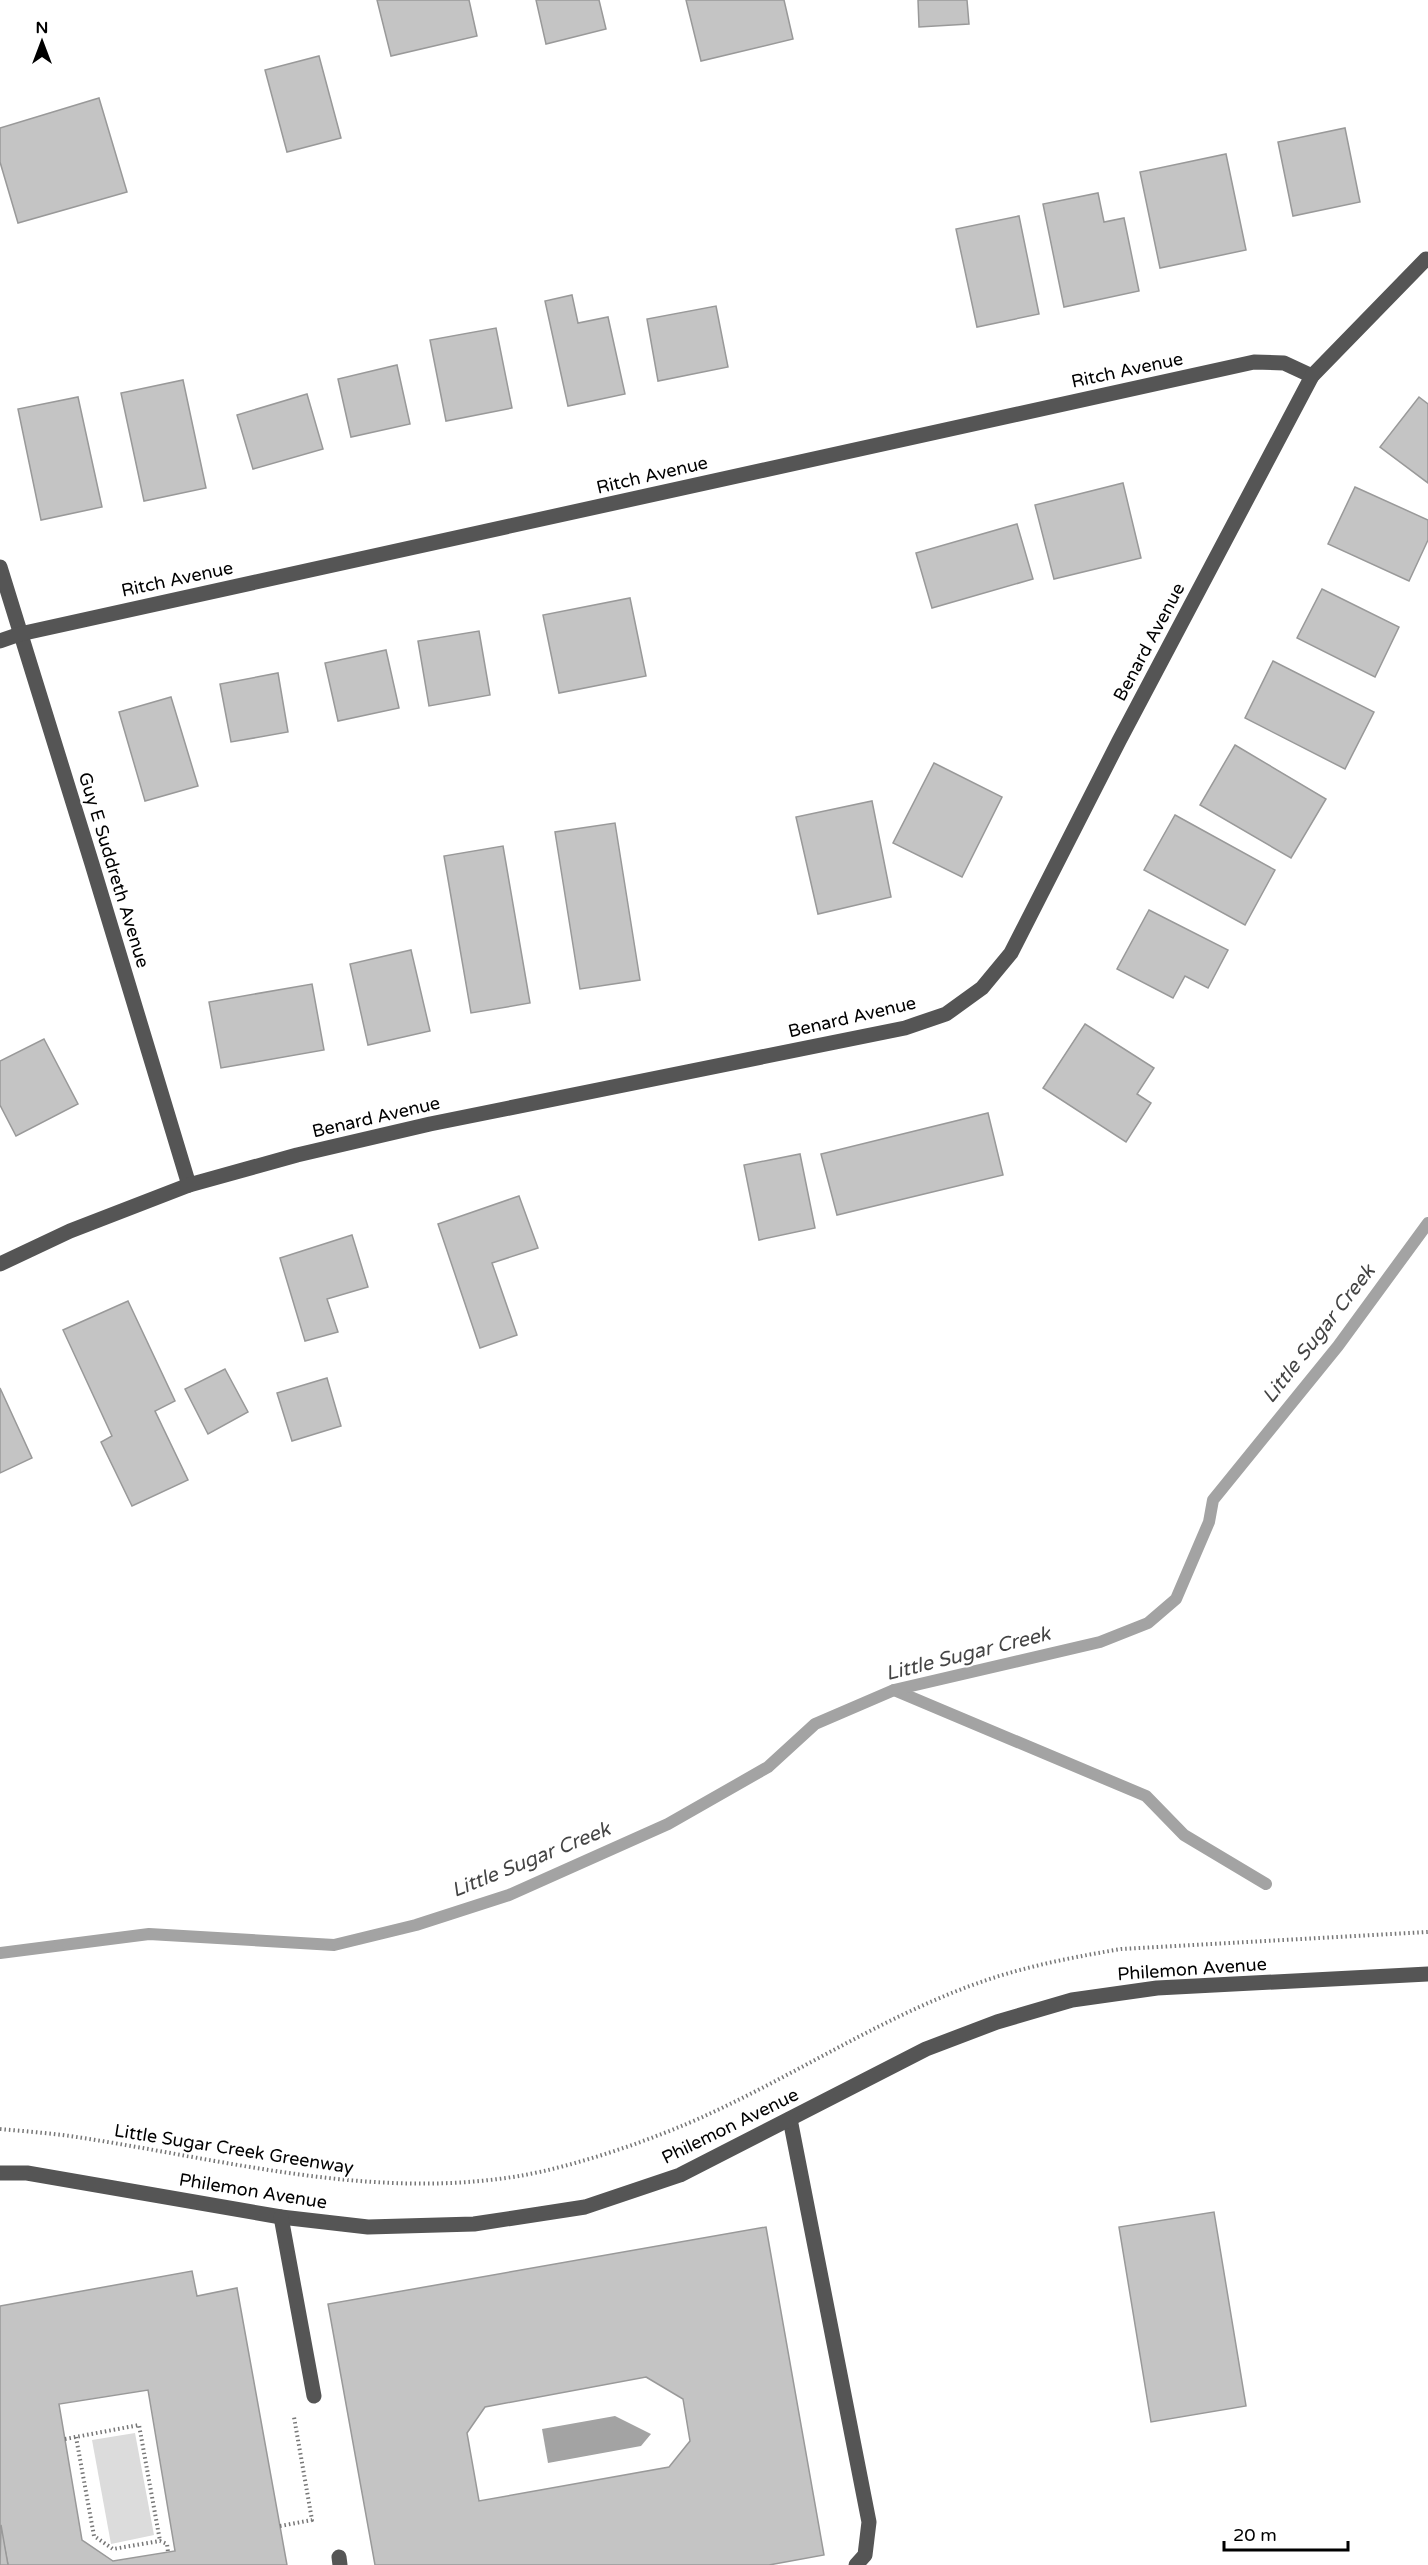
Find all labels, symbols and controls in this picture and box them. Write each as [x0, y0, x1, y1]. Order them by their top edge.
north arrow [12, 12, 72, 72]
text: N [36, 18, 48, 38]
street label: Ritch Avenue [1069, 347, 1185, 393]
street label: Ritch Avenue [594, 451, 710, 499]
street label: Ritch Avenue [119, 556, 235, 602]
street label: Benard Avenue [1109, 579, 1189, 705]
street label: Guy E Suddreth Avenue [74, 770, 154, 970]
street label: Benard Avenue [786, 992, 918, 1042]
street label: Benard Avenue [310, 1092, 442, 1142]
water label: Little Sugar Creek [1258, 1258, 1382, 1408]
water label: Little Sugar Creek [883, 1621, 1055, 1686]
water label: Little Sugar Creek [448, 1816, 616, 1903]
street label: Philemon Avenue [1117, 1953, 1267, 1985]
street label: Philemon Avenue [658, 2083, 802, 2169]
street label: Little Sugar Creek Greenway [113, 2119, 356, 2179]
street label: Philemon Avenue [177, 2168, 329, 2214]
scale bar [1224, 2514, 1348, 2552]
text: 20 m [1233, 2524, 1277, 2546]

